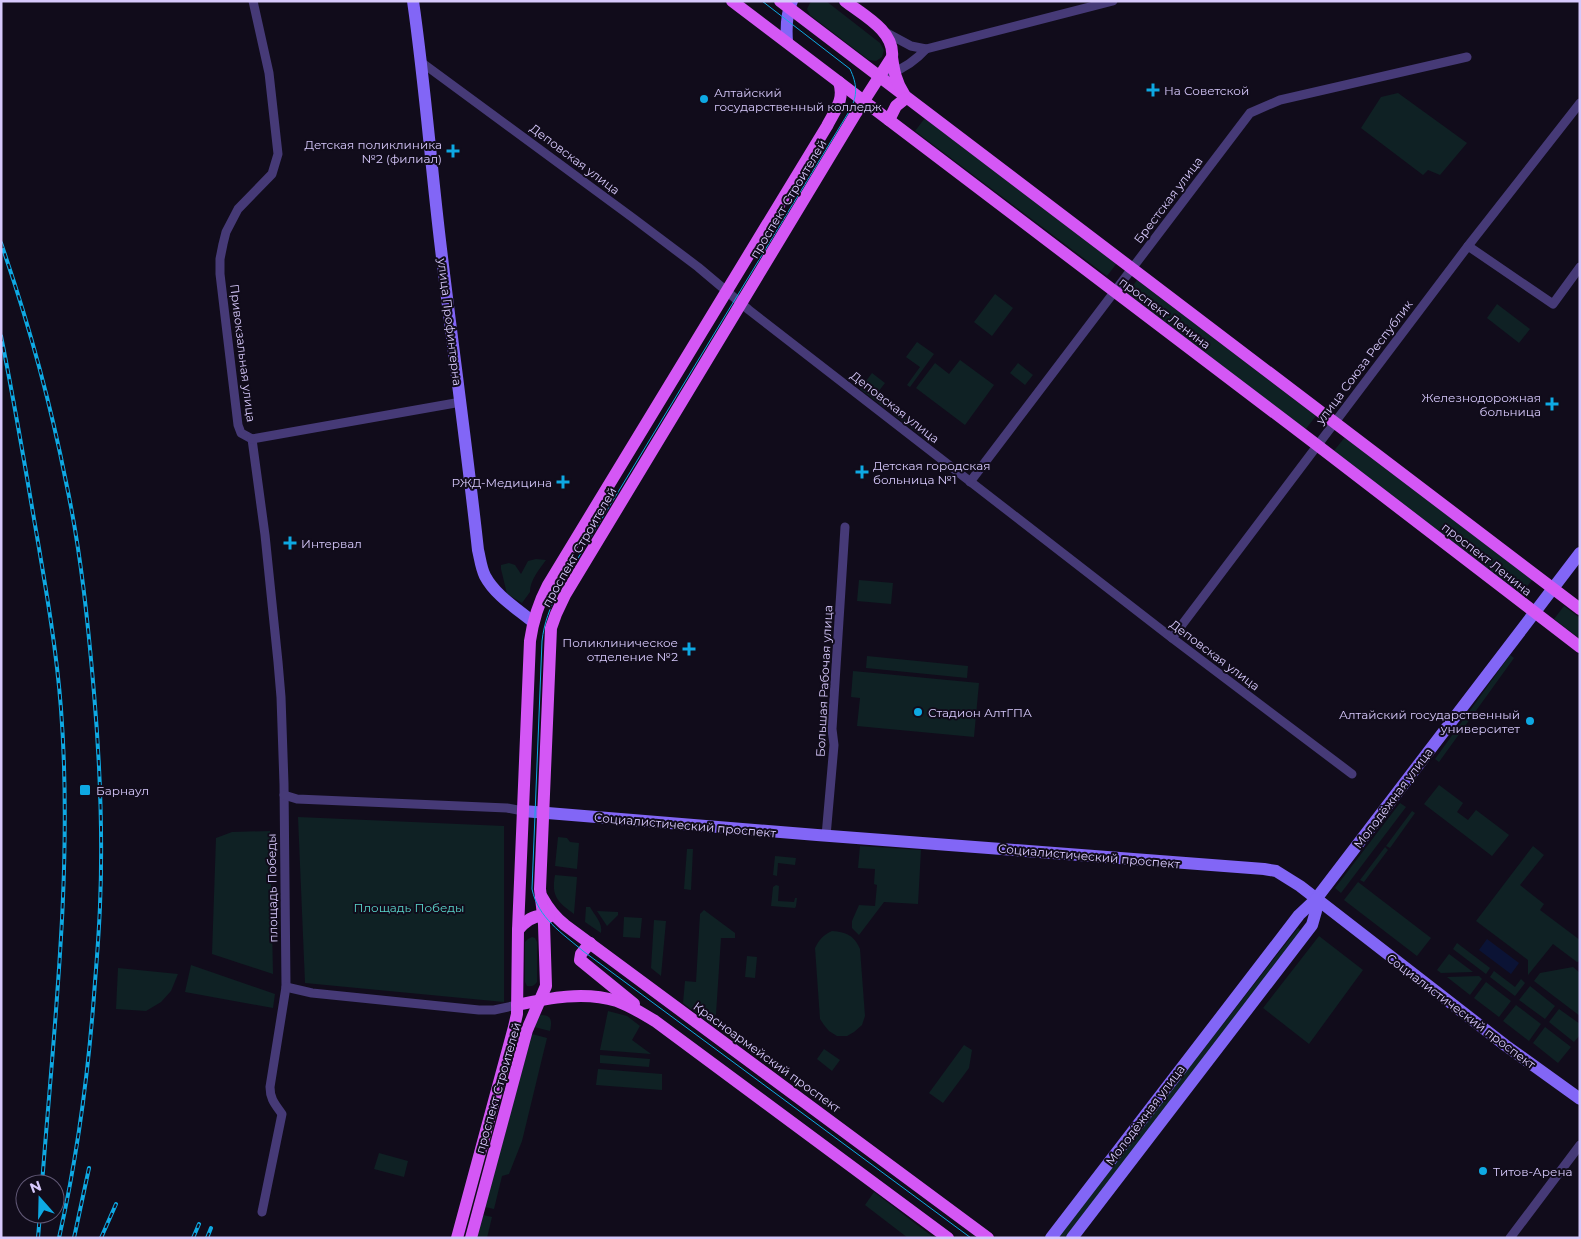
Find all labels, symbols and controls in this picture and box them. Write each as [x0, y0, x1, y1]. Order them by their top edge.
marker: На Советской [1146, 83, 1160, 97]
place label: На Советской [1164, 83, 1249, 98]
place label: Алтайский государственный колледж [714, 85, 882, 114]
marker: Алтайский государственный колледж [698, 93, 710, 105]
street label: Деповская улица [527, 120, 623, 198]
place label: Детская поликлиника №2 (филиал) [305, 137, 442, 166]
street label: проспект Строителей [747, 137, 829, 261]
marker: Детская поликлиника №2 (филиал) [446, 144, 460, 158]
street label: Брестская улица [1130, 154, 1206, 246]
street label: улица Профинтерна [435, 256, 465, 387]
street label: проспект Ленина [1116, 274, 1214, 352]
street label: Привокзальная улица [227, 283, 259, 423]
street label: улица Союза Республик [1312, 297, 1416, 428]
street label: Деповская улица [848, 368, 942, 446]
place label: Железнодорожная больница [1421, 390, 1541, 419]
marker: Железнодорожная больница [1545, 397, 1559, 411]
place label: Детская городская больница №1 [873, 458, 990, 487]
marker: Детская городская больница №1 [855, 465, 869, 479]
place label: РЖД-Медицина [452, 475, 552, 490]
marker: РЖД-Медицина [556, 475, 570, 489]
street label: проспект Строителей [539, 484, 619, 610]
street label: проспект Ленина [1439, 519, 1535, 599]
marker: Интервал [283, 536, 297, 550]
place label: Интервал [301, 536, 362, 551]
street label: Большая Рабочая улица [813, 605, 835, 757]
street label: Деповская улица [1167, 616, 1263, 694]
place label: Поликлиническое отделение №2 [562, 635, 678, 664]
marker: Поликлиническое отделение №2 [682, 642, 696, 656]
place label: Стадион АлтГПА [928, 705, 1032, 720]
marker: Стадион АлтГПА [912, 706, 924, 718]
place label: Алтайский государственный университет [1339, 707, 1520, 736]
marker: Алтайский государственный университет [1524, 715, 1536, 727]
street label: Молодёжная улица [1350, 745, 1436, 851]
marker: Барнаул [78, 783, 92, 797]
place label: Барнаул [96, 783, 149, 798]
street label: Социалистический проспект [593, 810, 777, 840]
street label: площадь Победы [264, 833, 280, 943]
street label: Социалистический проспект [997, 841, 1181, 871]
park label: Площадь Победы [354, 900, 464, 915]
street label: Социалистический проспект [1384, 950, 1539, 1072]
street label: Красноармейский проспект [690, 998, 844, 1116]
street label: проспект Строителей [472, 1021, 524, 1155]
street label: Молодёжная улица [1102, 1062, 1188, 1168]
place label: Титов-Арена [1493, 1164, 1573, 1179]
marker: Титов-Арена [1477, 1165, 1489, 1177]
north arrow [15, 1174, 65, 1224]
text: N [27, 1176, 44, 1197]

